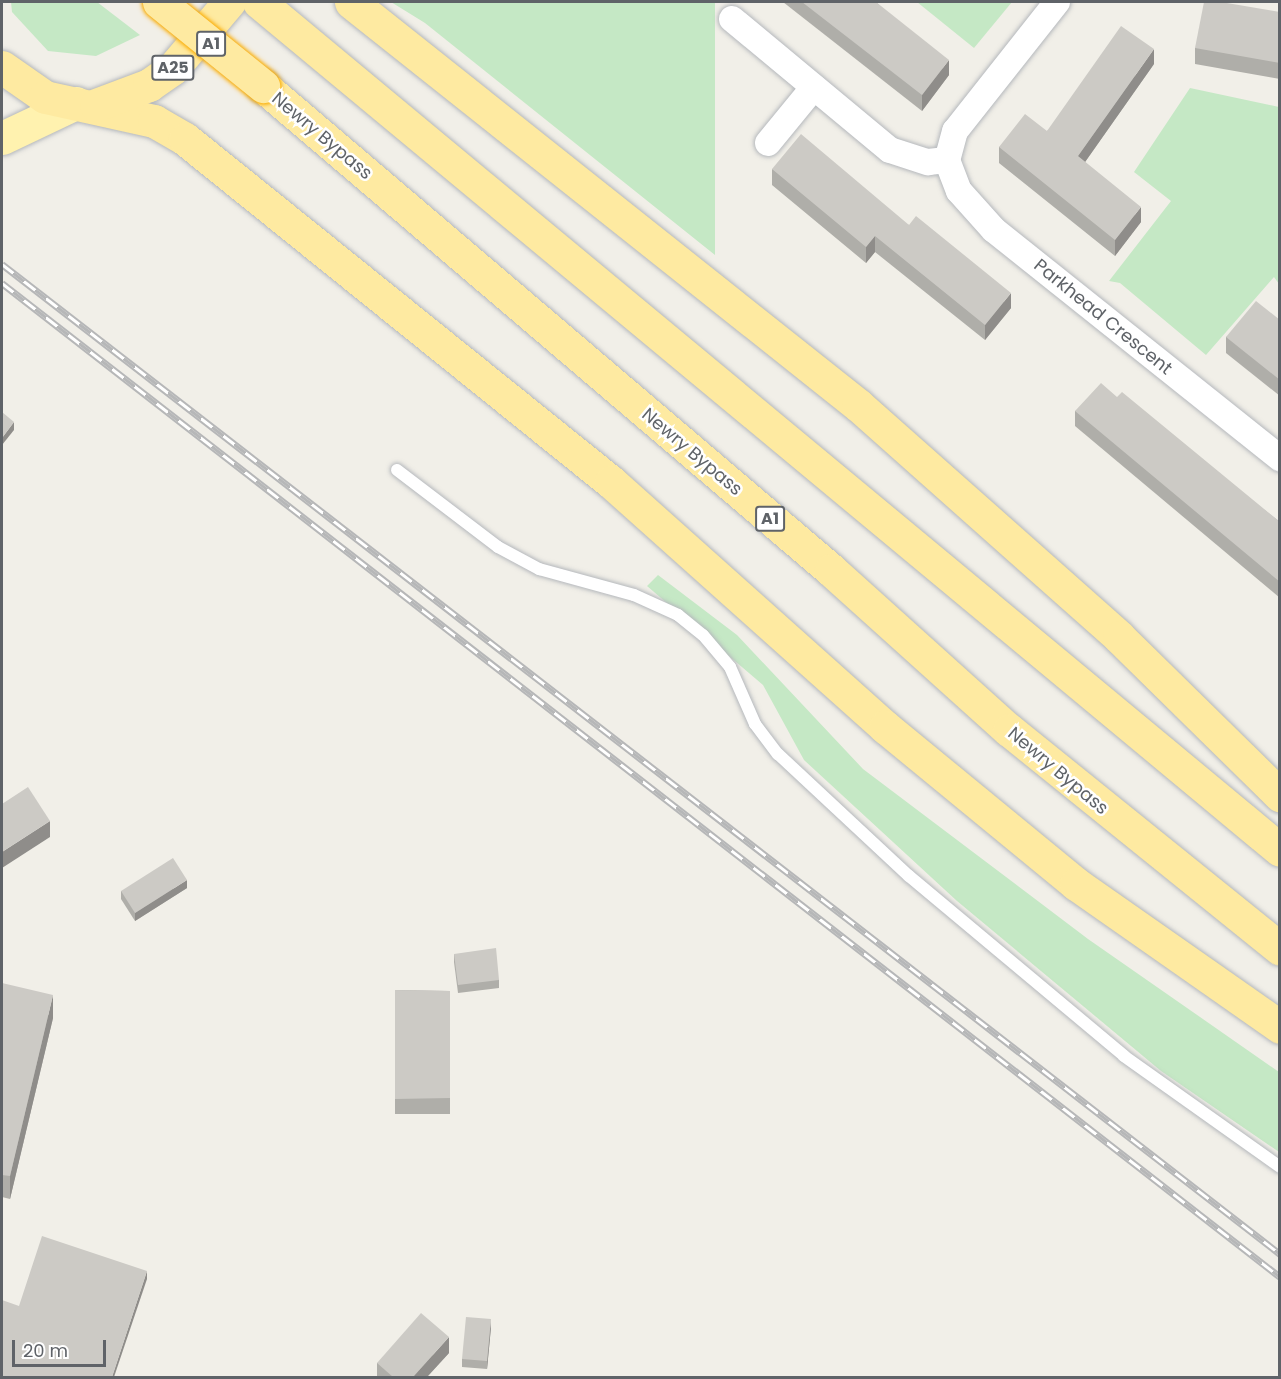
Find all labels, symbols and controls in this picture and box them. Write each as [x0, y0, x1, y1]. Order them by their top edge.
road number: A1 [196, 31, 226, 57]
road number: A25 [150, 55, 195, 81]
street label: Newry Bypass [267, 88, 377, 184]
street label: Parkhead Crescent [1029, 255, 1177, 379]
street label: Newry Bypass [637, 404, 747, 500]
road number: A1 [755, 506, 785, 532]
street label: Newry Bypass [1003, 723, 1113, 819]
scale bar [15, 1328, 110, 1366]
text: 20 m [23, 1338, 68, 1363]

